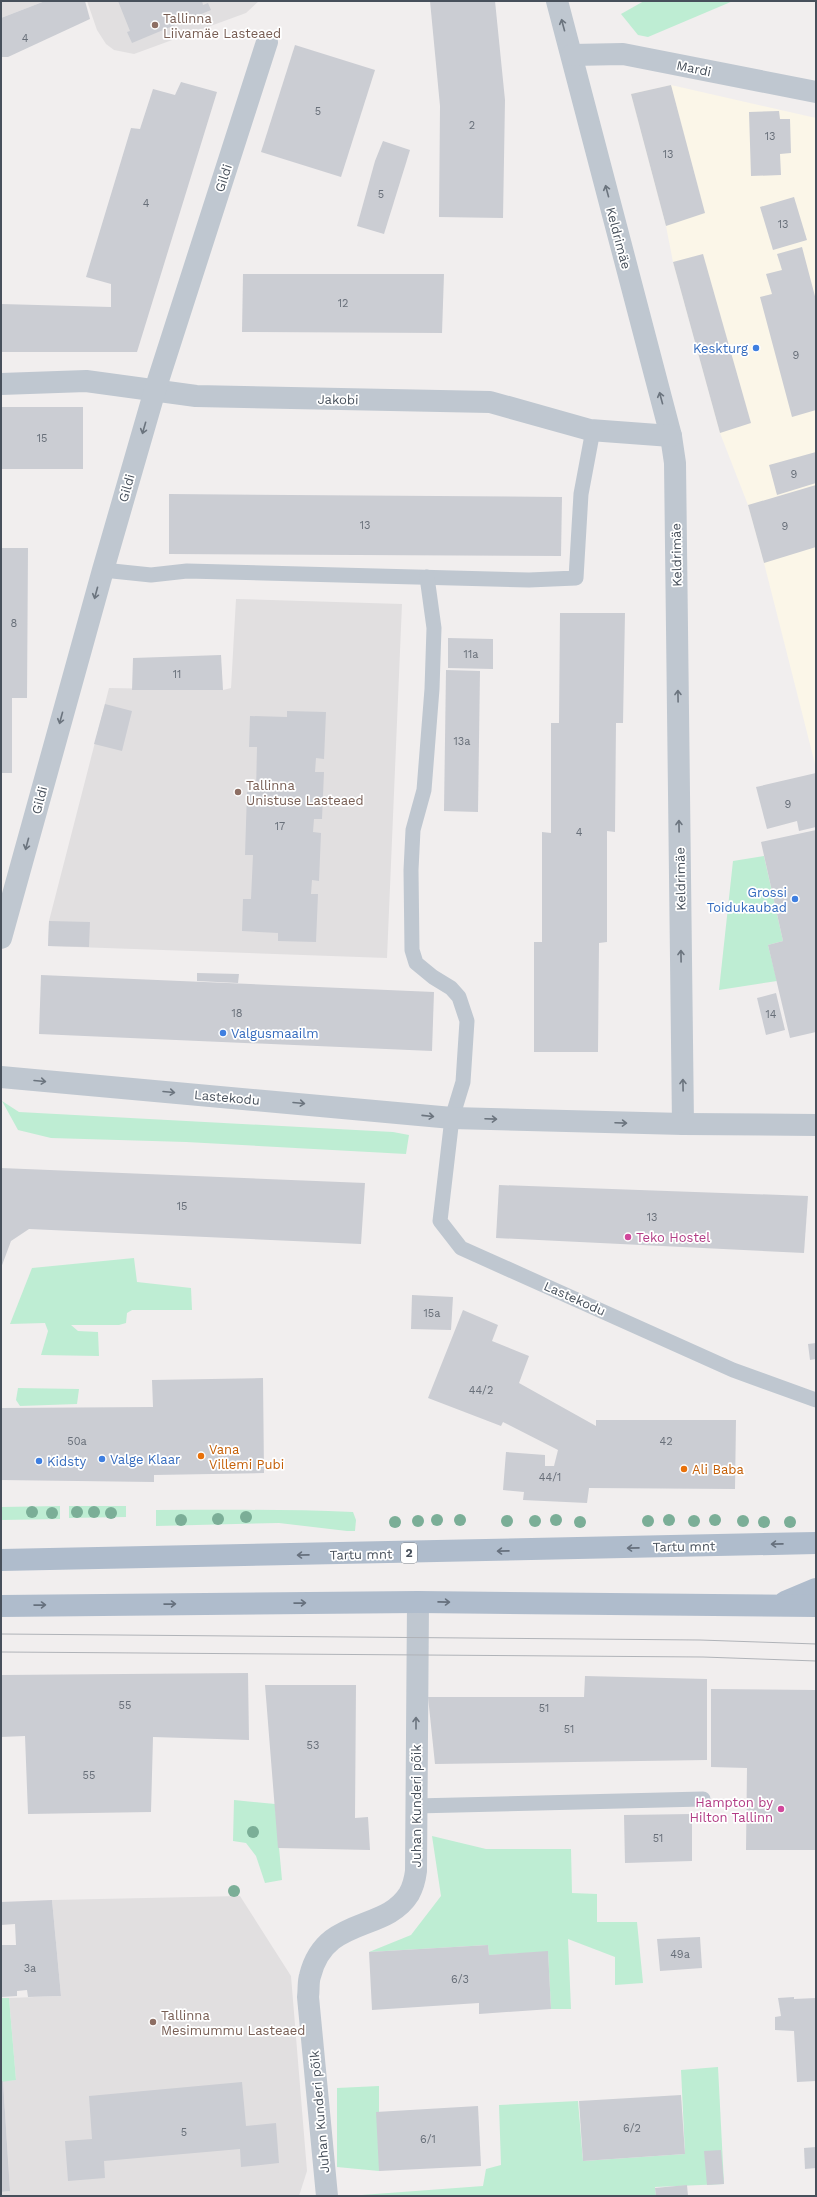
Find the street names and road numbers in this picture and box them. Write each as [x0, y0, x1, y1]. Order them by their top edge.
street label: Mardi [675, 58, 713, 79]
street label: Gildi [212, 162, 235, 194]
street label: Keldrimäe [603, 205, 634, 271]
street label: Jakobi [317, 392, 359, 407]
street label: Gildi [115, 472, 138, 504]
street label: Keldrimäe [668, 523, 685, 587]
street label: Gildi [29, 784, 50, 816]
street label: Keldrimäe [672, 847, 689, 911]
street label: Lastekodu [193, 1087, 261, 1108]
street label: Lastekodu [542, 1278, 608, 1319]
street label: Tartu mnt [653, 1538, 716, 1555]
road number: 2 [401, 1543, 417, 1563]
street label: Tartu mnt [330, 1546, 393, 1563]
street label: Juhan Kunderi põik [409, 1744, 424, 1868]
street label: Juhan Kunderi põik [307, 2049, 332, 2174]

